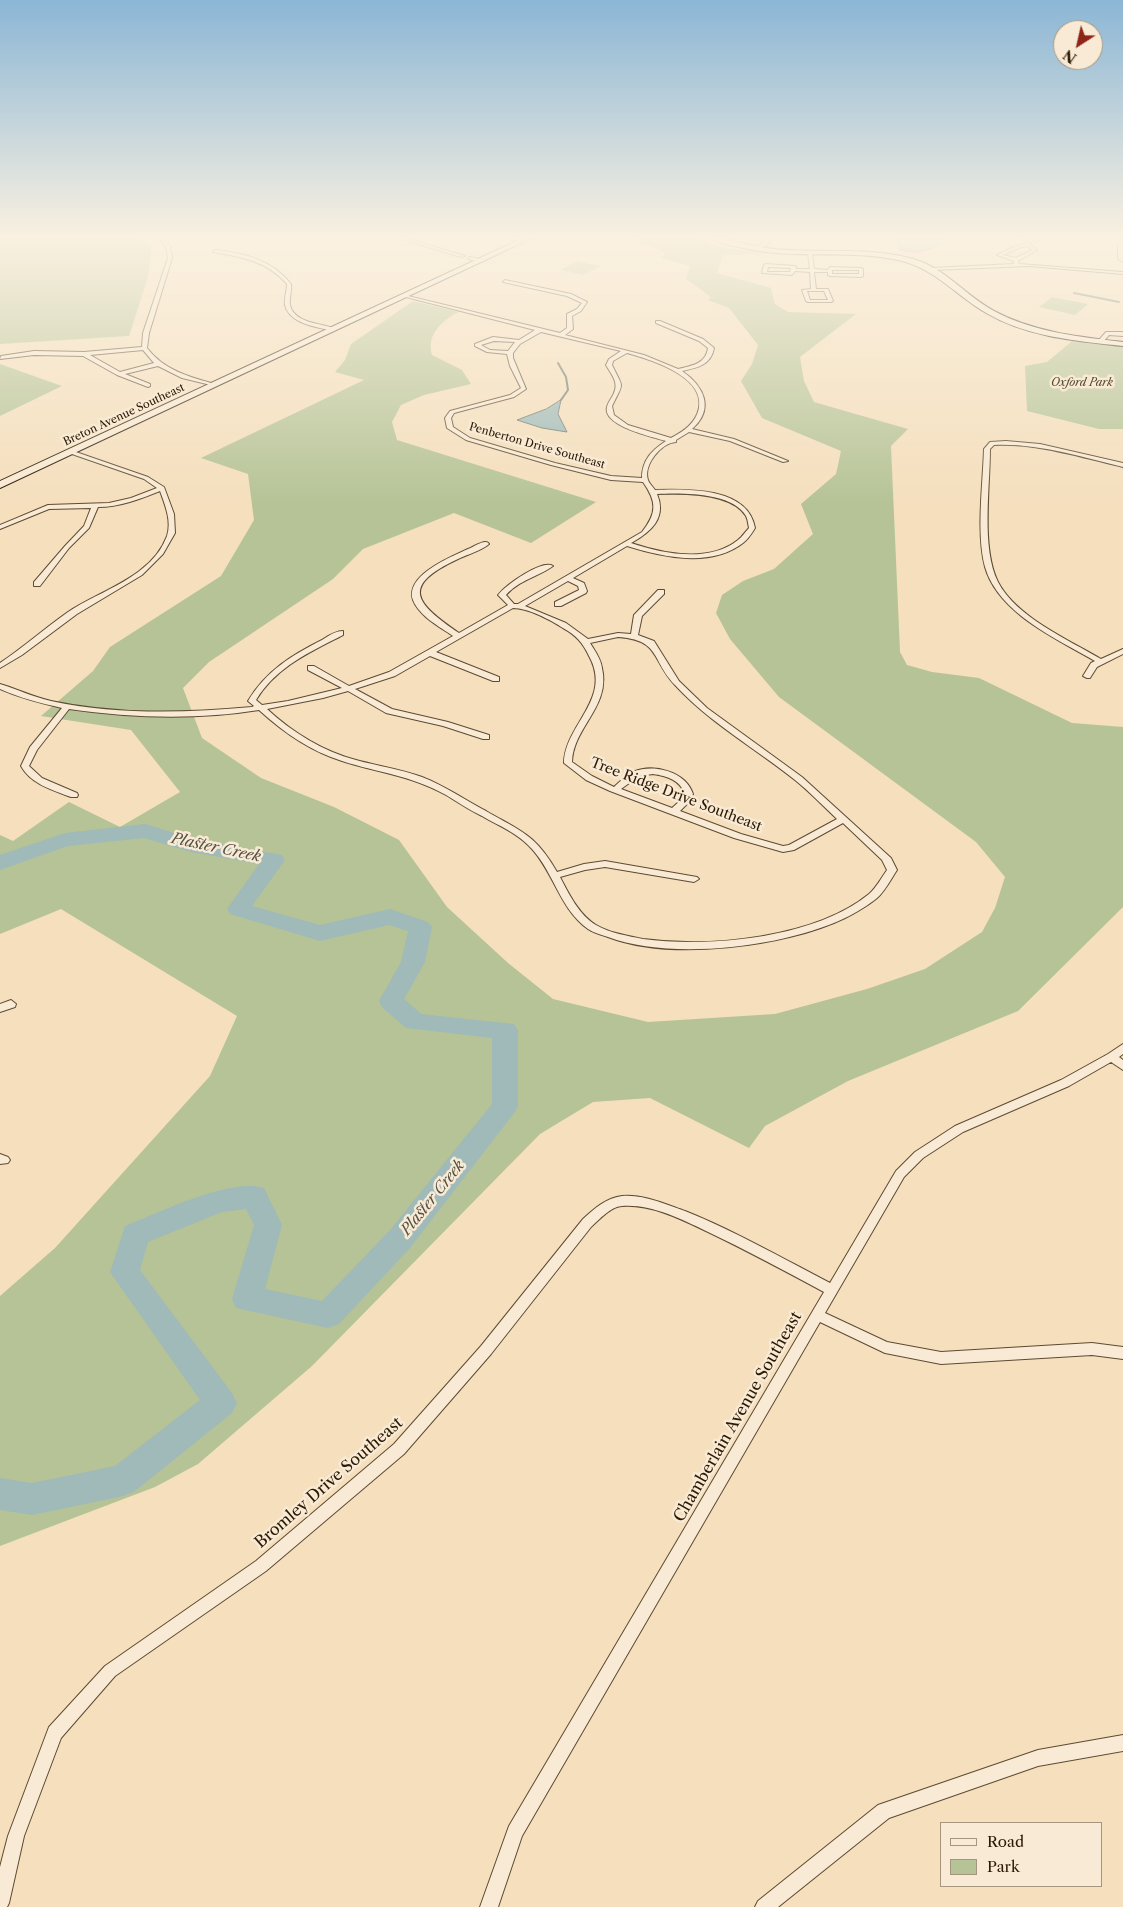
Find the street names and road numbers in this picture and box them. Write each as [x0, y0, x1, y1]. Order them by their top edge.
street label: Breton Avenue Southeast [61, 381, 187, 449]
street label: Penberton Drive Southeast [467, 420, 607, 472]
street label: Tree Ridge Drive Southeast [588, 754, 764, 836]
street label: Chamberlain Avenue Southeast [670, 1309, 806, 1525]
street label: Bromley Drive Southeast [251, 1414, 407, 1552]

